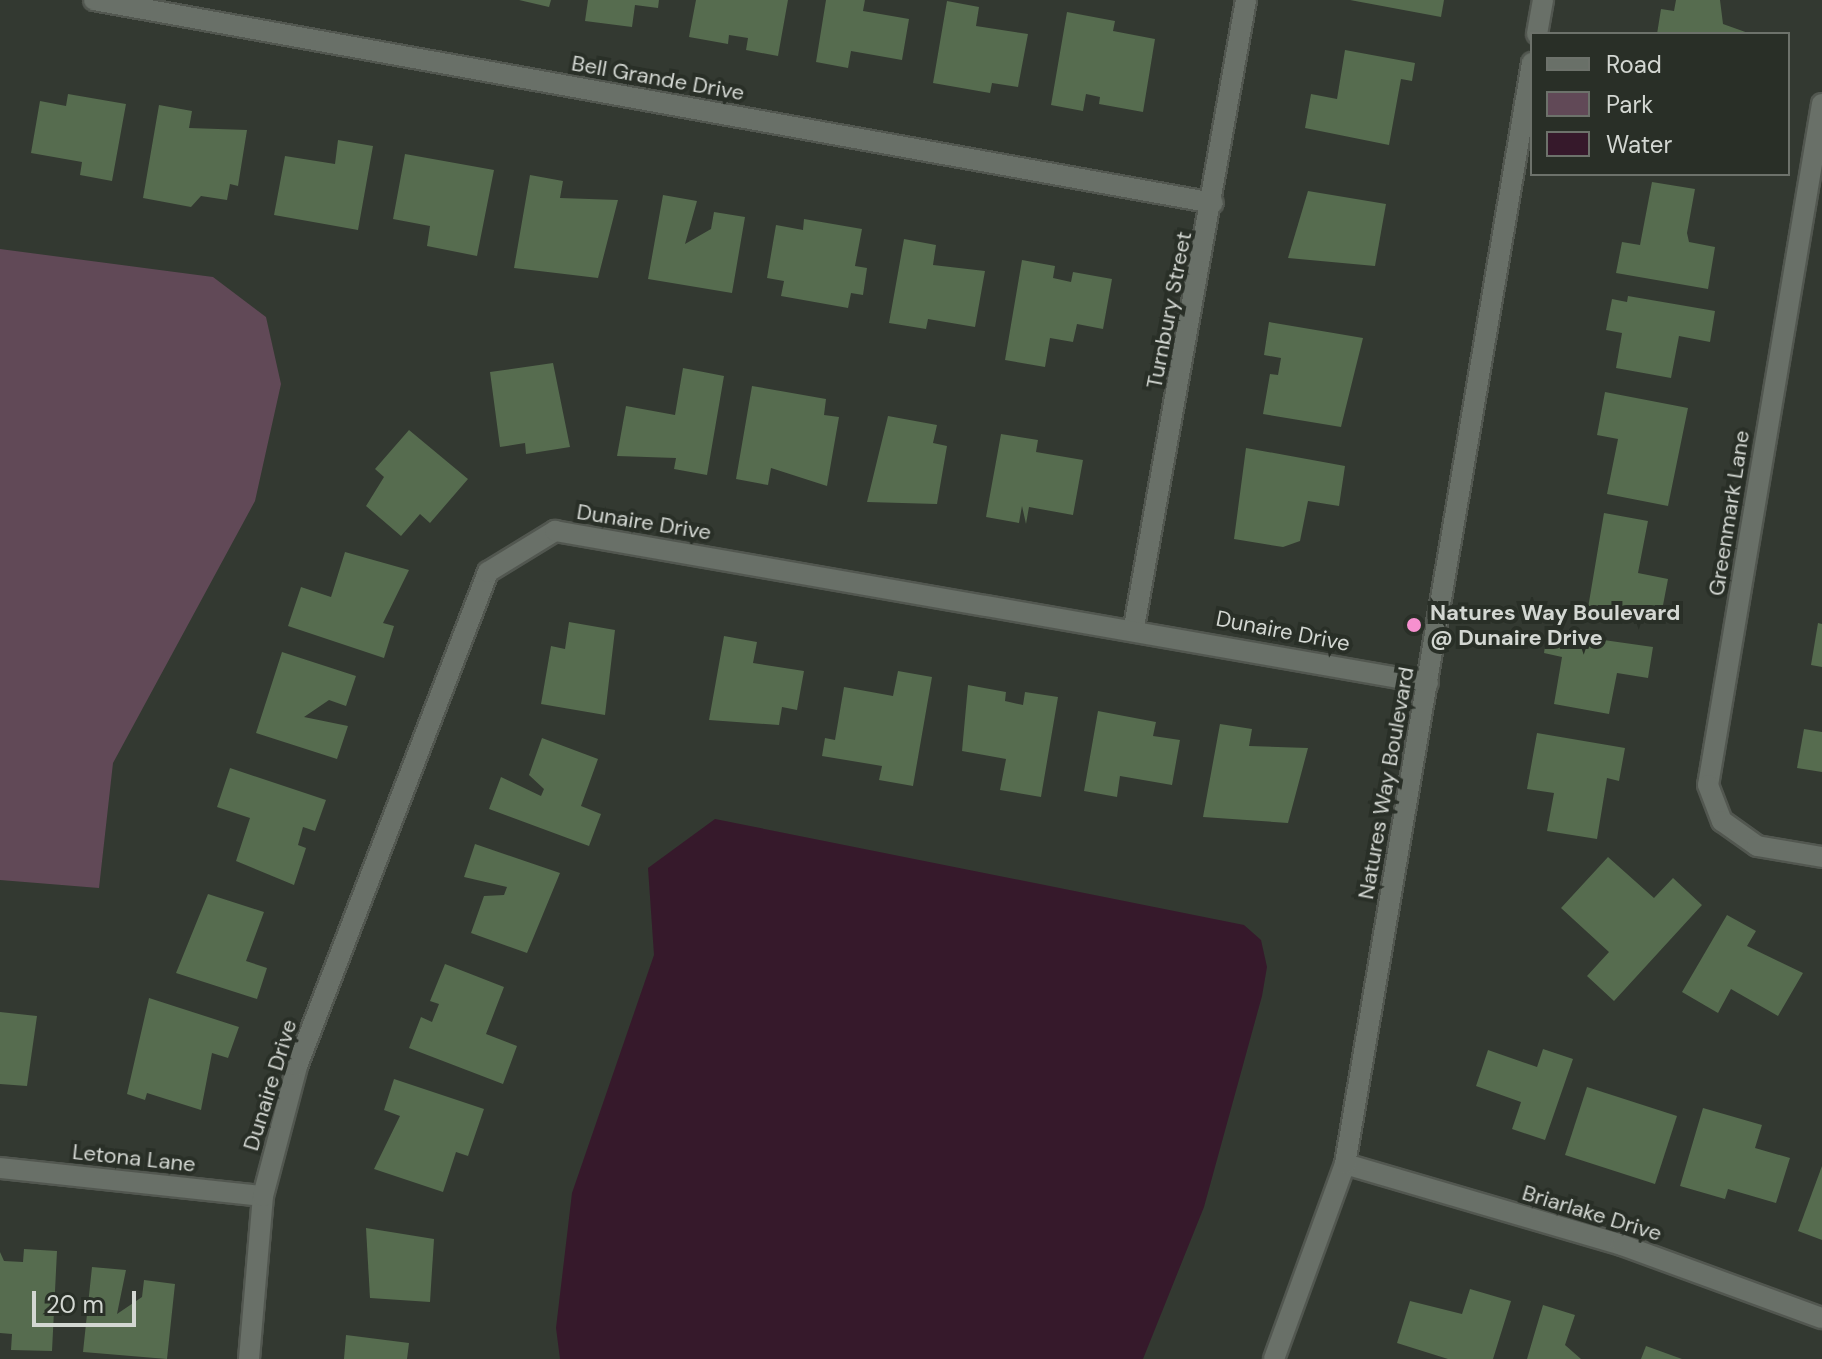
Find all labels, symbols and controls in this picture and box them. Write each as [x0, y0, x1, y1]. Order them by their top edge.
legend [1530, 32, 1790, 176]
text: Road [1606, 49, 1662, 80]
street label: Bell Grande Drive [569, 50, 747, 106]
text: Park [1606, 89, 1653, 120]
text: Water [1606, 129, 1672, 160]
street label: Turnbury Street [1141, 229, 1197, 391]
street label: Greenmark Lane [1703, 428, 1755, 598]
street label: Dunaire Drive [575, 498, 713, 546]
place label: Natures Way Boulevard @ Dunaire Drive [1430, 599, 1680, 650]
street label: Dunaire Drive [1214, 605, 1352, 657]
marker: Natures Way Boulevard @ Dunaire Drive [1405, 616, 1423, 634]
street label: Natures Way Boulevard [1353, 665, 1419, 901]
street label: Dunaire Drive [238, 1016, 302, 1154]
street label: Letona Lane [71, 1138, 197, 1178]
street label: Briarlake Drive [1519, 1179, 1665, 1247]
scale bar [36, 1275, 140, 1325]
text: 20 m [46, 1289, 104, 1320]

